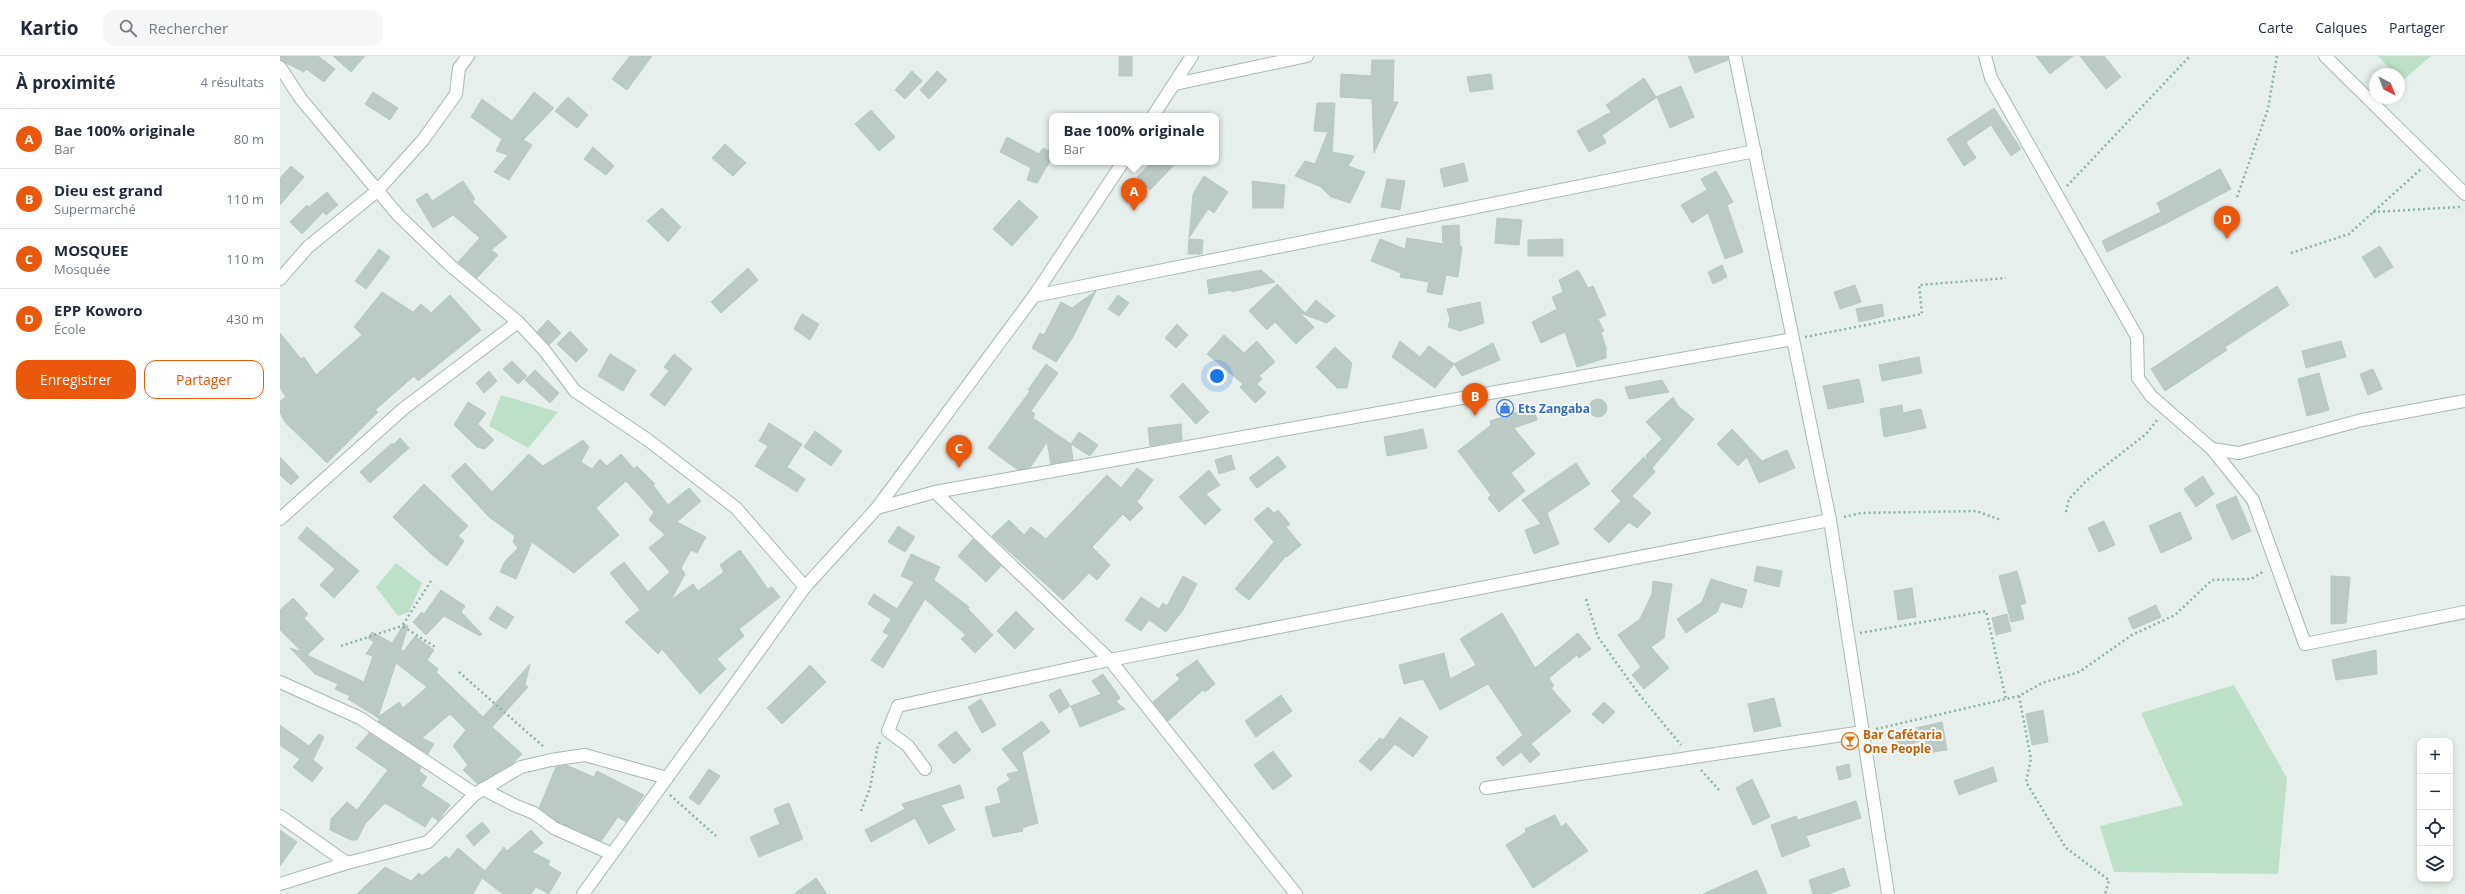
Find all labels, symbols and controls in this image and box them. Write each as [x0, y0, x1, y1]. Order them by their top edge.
search box [103, 10, 383, 46]
text: Kartio [20, 15, 79, 41]
icon: search [117, 17, 139, 39]
text: Rechercher [149, 18, 228, 38]
text: Carte [2258, 18, 2293, 37]
text: Calques [2315, 18, 2367, 37]
text: Partager [2389, 18, 2445, 37]
north arrow [2369, 68, 2405, 104]
text: À proximité [16, 71, 115, 94]
text: 4 résultats [200, 73, 264, 91]
popup [1049, 113, 1219, 165]
text: Bae 100% originale [54, 120, 195, 140]
text: Bae 100% originale [1063, 120, 1205, 140]
text: A [25, 130, 33, 148]
text: 80 m [234, 130, 264, 148]
text: Bar [54, 140, 75, 158]
text: Bar [1063, 140, 1084, 158]
pin: A [1121, 178, 1147, 211]
text: Dieu est grand [54, 180, 163, 200]
text: B [25, 190, 33, 208]
text: 110 m [226, 190, 264, 208]
text: Supermarché [54, 200, 136, 218]
pin: D [2214, 206, 2240, 239]
text: MOSQUEE [54, 240, 128, 260]
text: C [25, 250, 33, 268]
text: 110 m [226, 250, 264, 268]
text: Mosquée [54, 260, 110, 278]
text: EPP Koworo [54, 300, 143, 320]
text: D [24, 310, 34, 328]
text: 430 m [226, 310, 264, 328]
text: École [54, 320, 86, 338]
button: Enregistrer [16, 360, 136, 399]
button: Partager [144, 360, 264, 399]
your location [1207, 366, 1227, 386]
pin: B [1462, 383, 1488, 416]
shop icon: Ets Zangaba [1495, 398, 1515, 418]
place label: Ets Zangaba [1518, 400, 1590, 417]
pin: C [946, 435, 972, 468]
place label: Bar Cafétaria One People [1863, 726, 1942, 757]
bar icon: Bar Cafétaria One People [1840, 731, 1860, 751]
map controls [2417, 738, 2453, 882]
button: + [2417, 738, 2453, 774]
button: − [2417, 774, 2453, 810]
button: locate [2417, 810, 2453, 846]
button: layers [2417, 846, 2453, 882]

